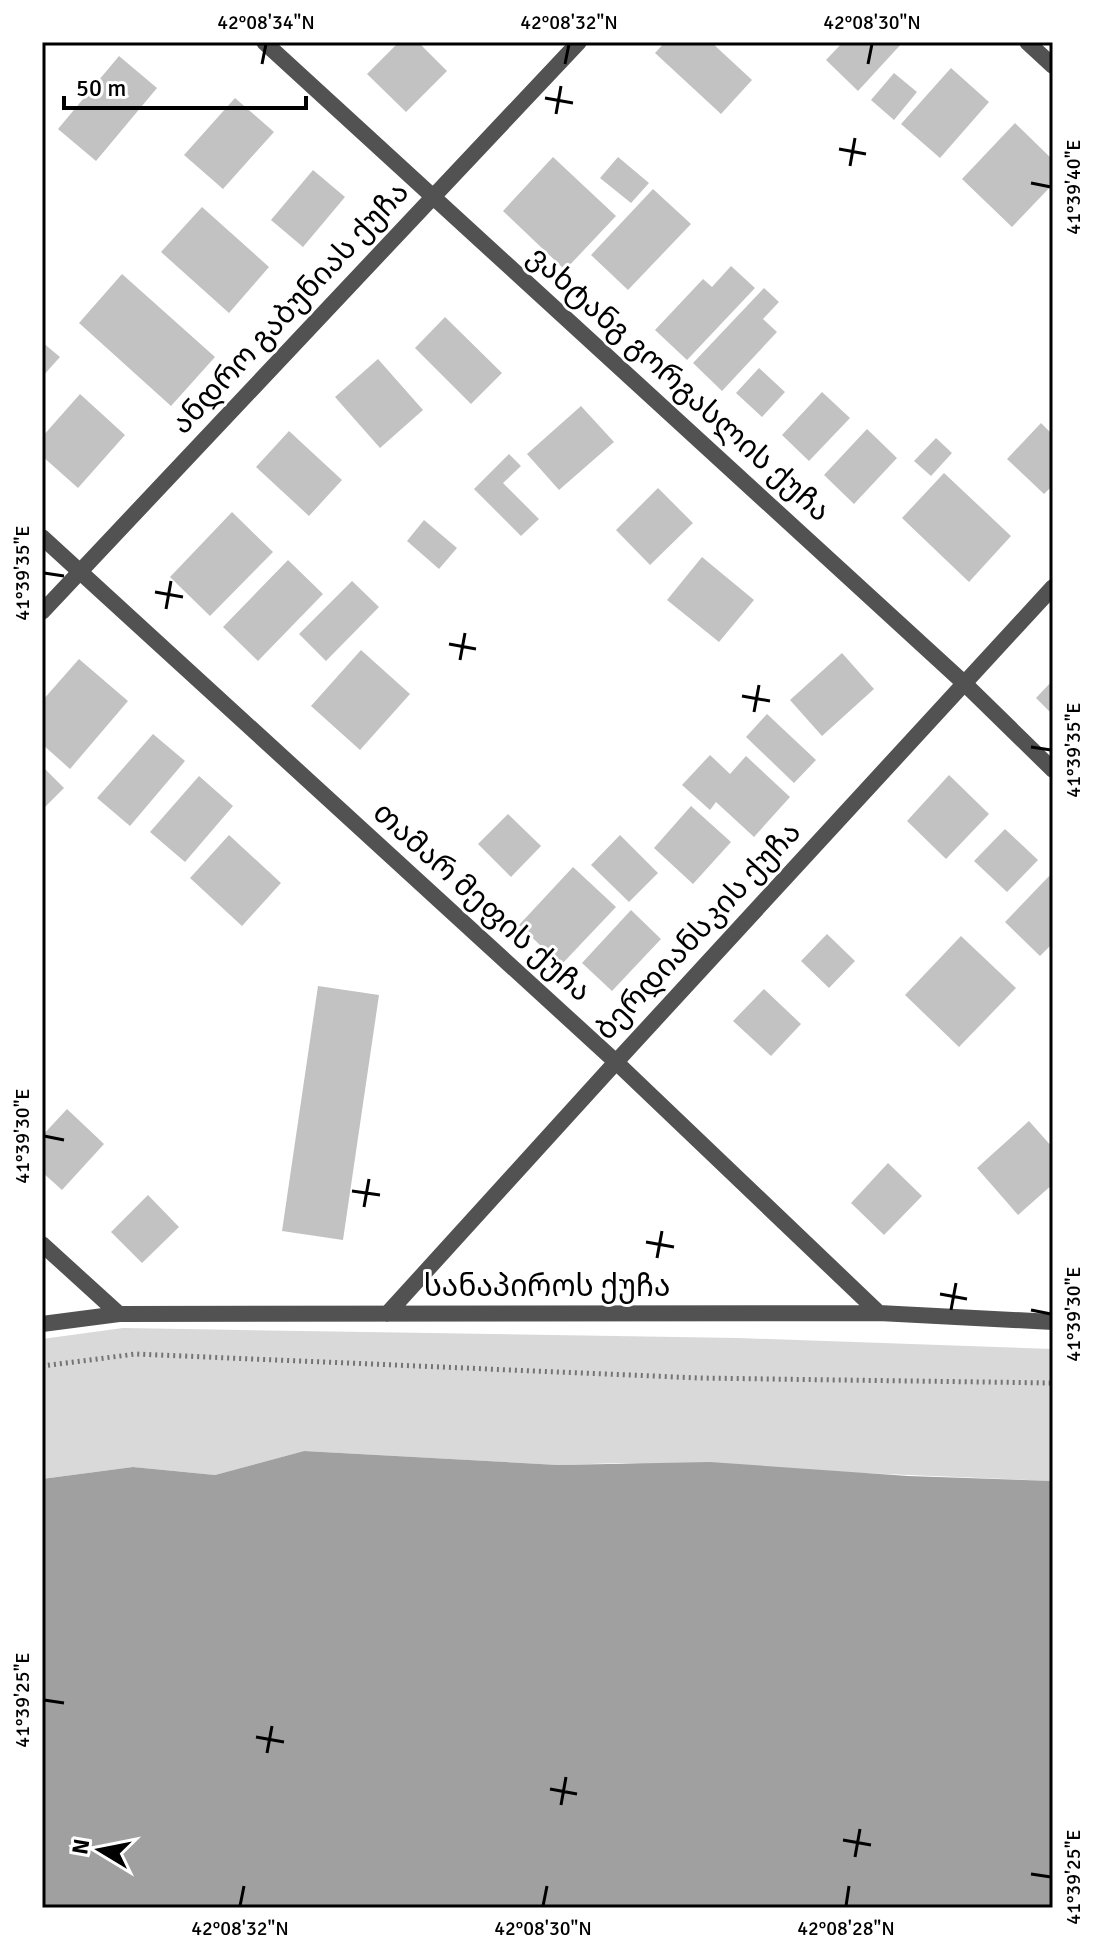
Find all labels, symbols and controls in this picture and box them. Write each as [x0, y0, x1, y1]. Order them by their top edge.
text: 42°08'34"N [217, 10, 315, 35]
text: 42°08'32"N [520, 10, 618, 35]
text: 42°08'30"N [823, 10, 921, 35]
scale bar [64, 60, 306, 110]
text: 50 m [76, 73, 126, 103]
text: 41°39'40"E [1061, 139, 1086, 235]
street label: ანდრო გაბუნიას ქუჩა [163, 174, 417, 442]
street label: ვახტანგ გორგასლის ქუჩა [520, 238, 838, 530]
text: 41°39'35"E [10, 525, 35, 621]
text: 41°39'35"E [1061, 702, 1086, 798]
street label: თამარ მეფის ქუჩა [365, 794, 599, 1010]
street label: ბერდიანსკის ქუჩა [587, 814, 809, 1048]
text: 41°39'30"E [10, 1088, 35, 1184]
text: 41°39'30"E [1061, 1266, 1086, 1362]
street label: სანაპიროს ქუჩა [424, 1268, 670, 1305]
text: 41°39'25"E [10, 1652, 35, 1748]
north arrow [60, 1810, 140, 1890]
text: 41°39'25"E [1061, 1829, 1086, 1925]
text: N [66, 1837, 95, 1856]
text: 42°08'32"N [191, 1916, 289, 1941]
text: 42°08'30"N [494, 1916, 592, 1941]
text: 42°08'28"N [797, 1916, 895, 1941]

